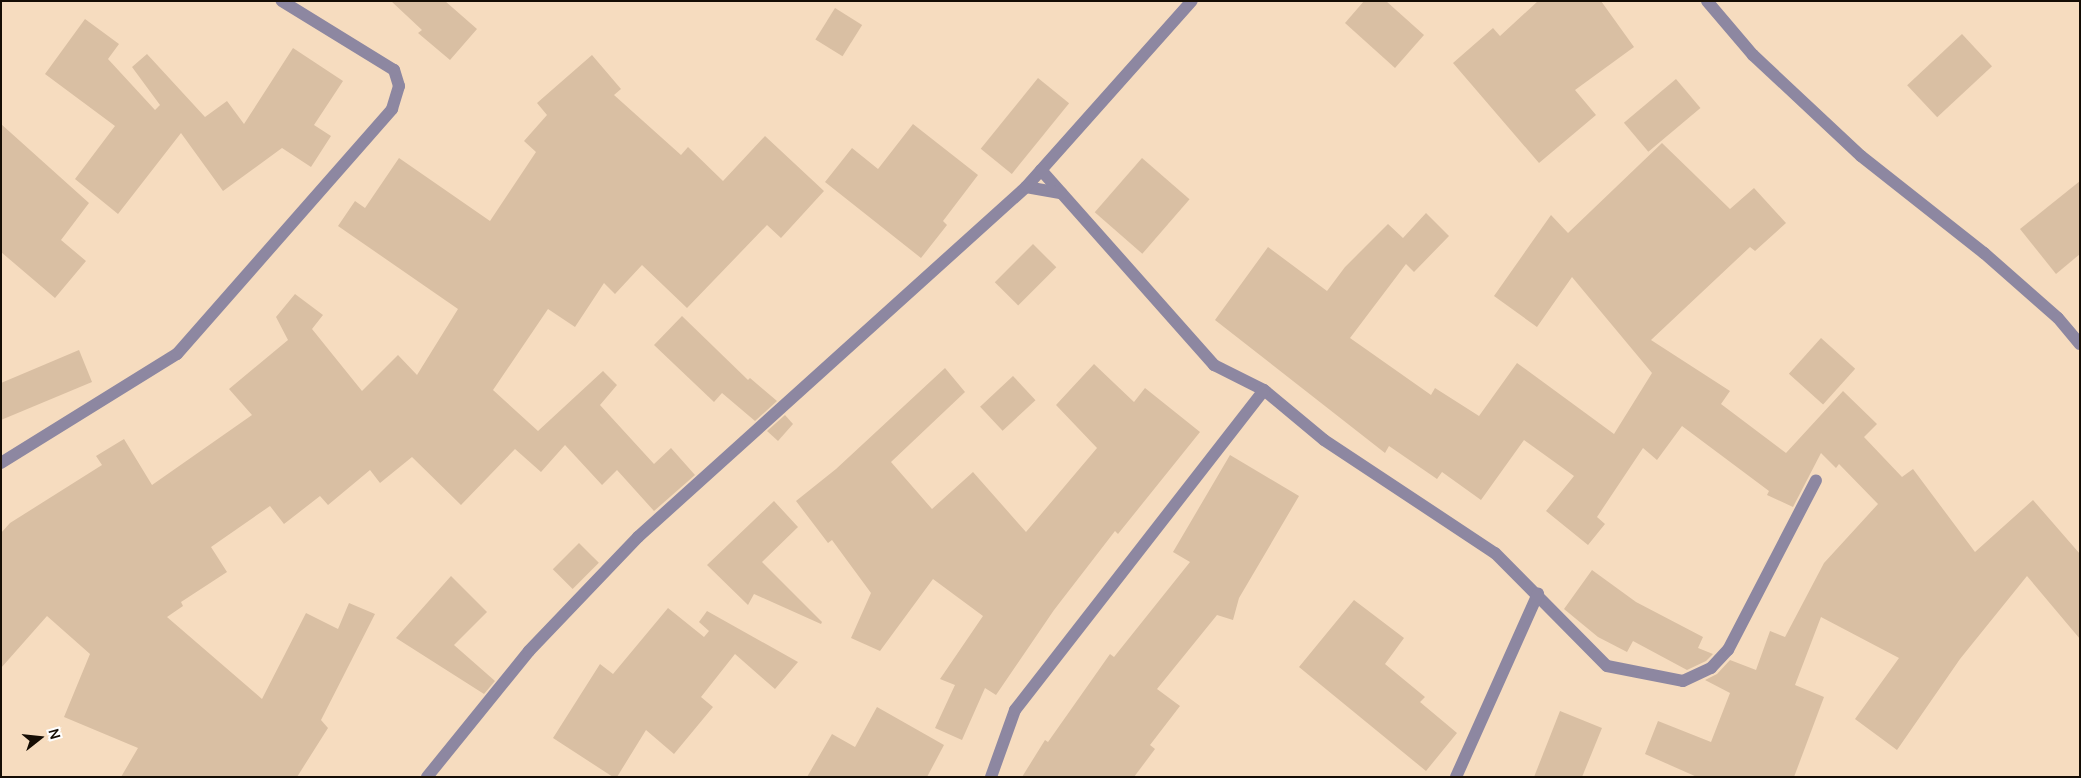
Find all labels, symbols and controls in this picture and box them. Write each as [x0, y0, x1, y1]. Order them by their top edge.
north arrow [15, 713, 65, 763]
text: N [44, 726, 65, 741]

